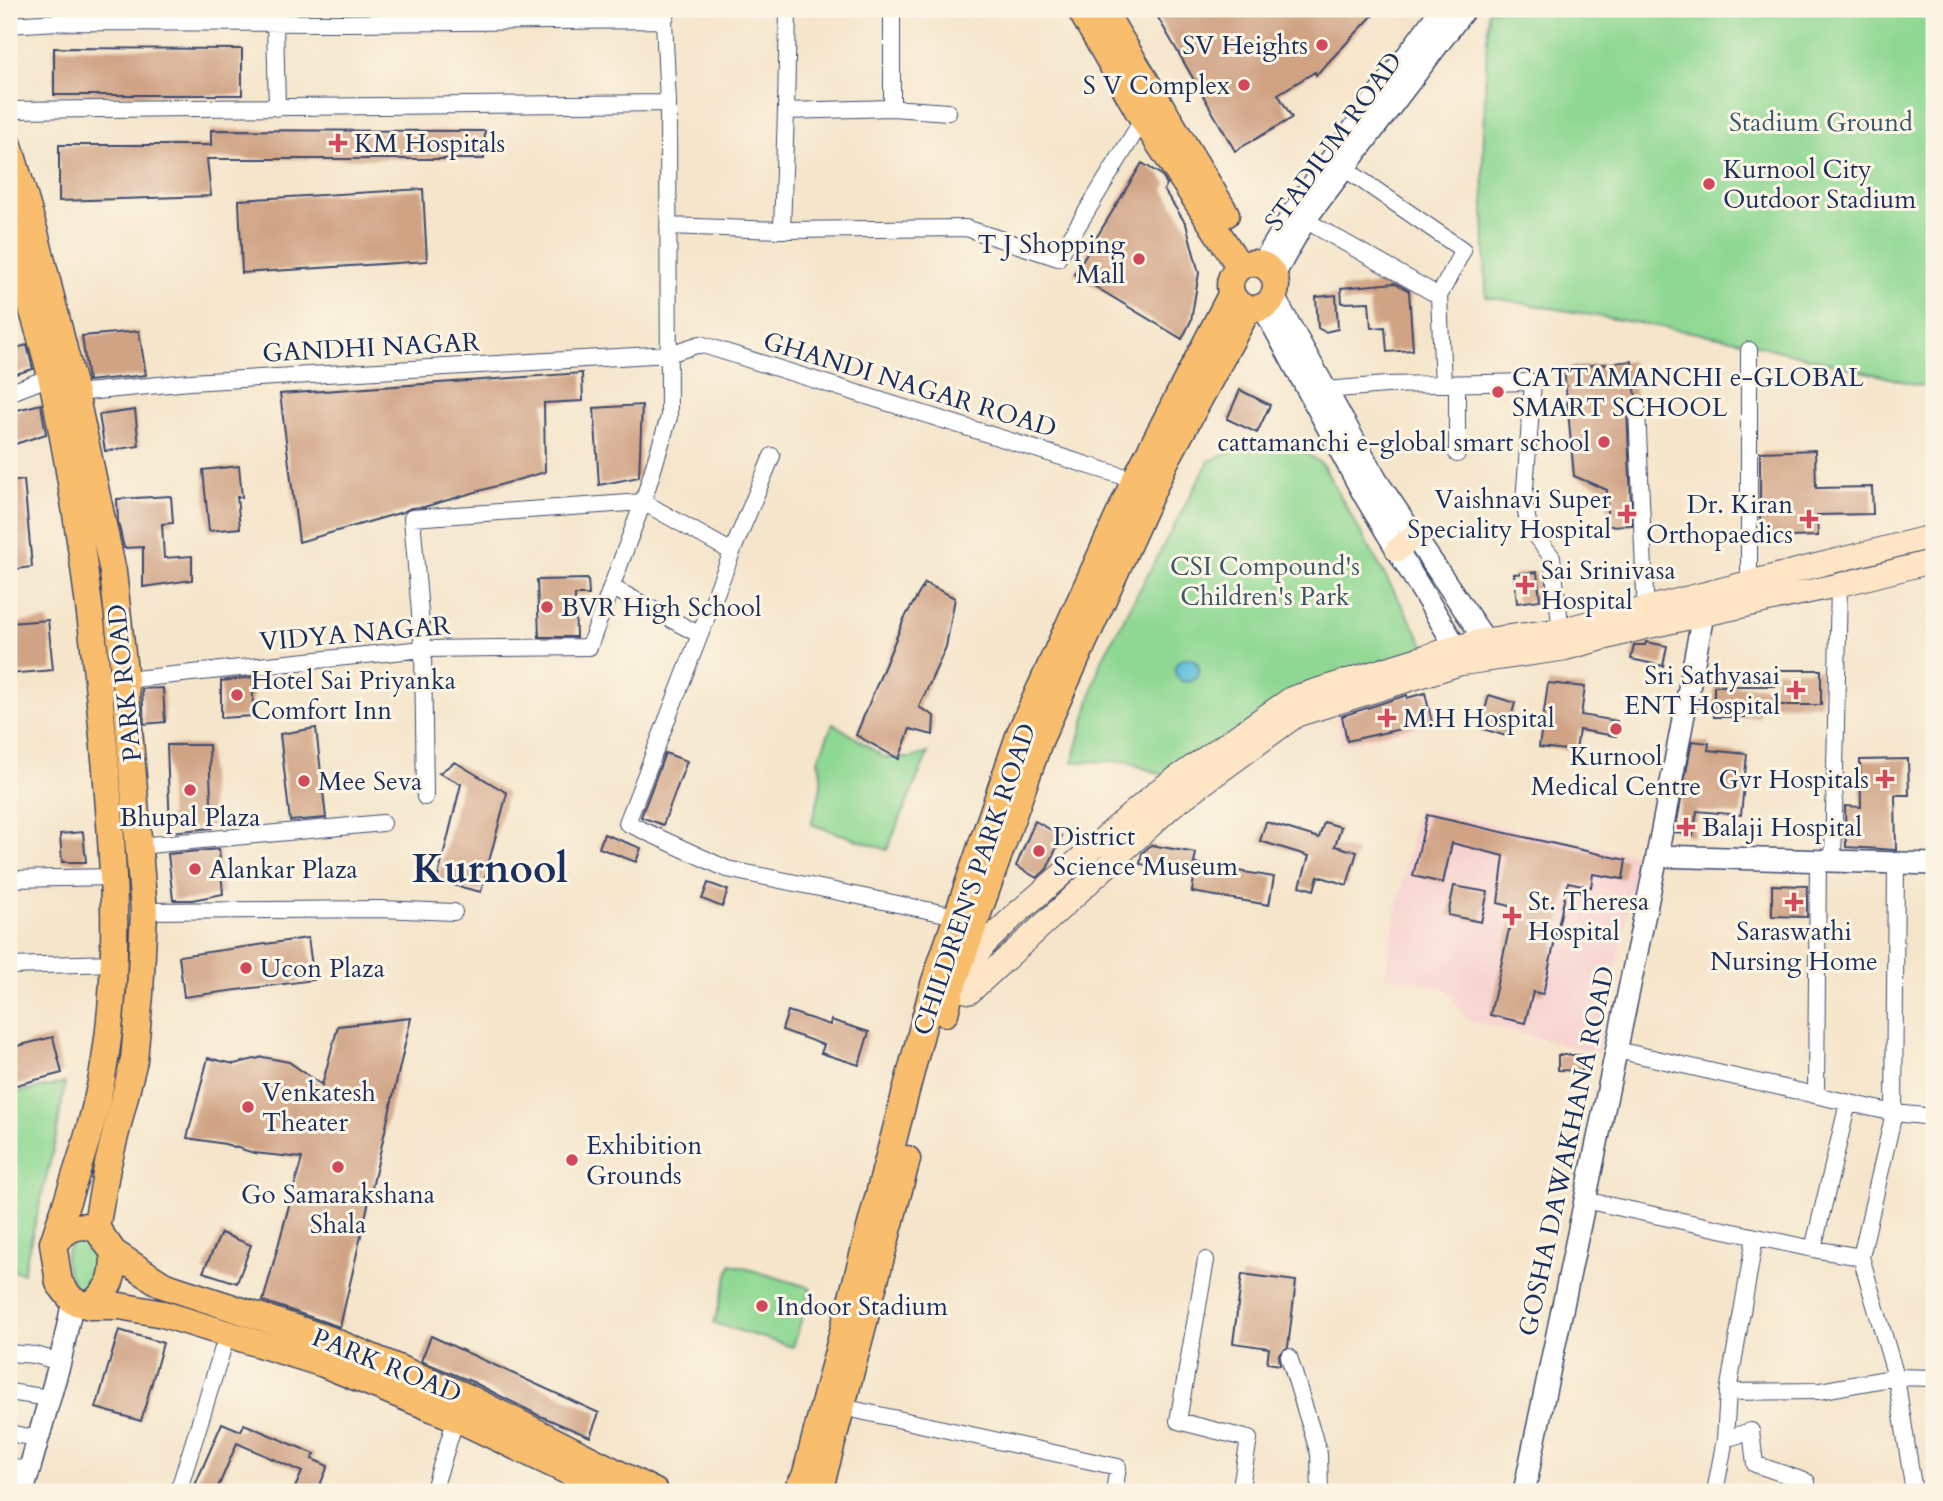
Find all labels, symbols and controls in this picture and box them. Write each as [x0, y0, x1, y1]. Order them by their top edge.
place label: SV Heights [1182, 28, 1308, 63]
marker: SV Heights [1314, 37, 1330, 53]
street label: STADIUM ROAD [1257, 45, 1410, 238]
place label: S V Complex [1083, 68, 1230, 103]
marker: S V Complex [1236, 77, 1252, 93]
park label: Stadium Ground [1729, 105, 1913, 140]
place label: KM Hospitals [354, 126, 505, 161]
marker: KM Hospitals [328, 133, 348, 153]
place label: Kurnool City Outdoor Stadium [1723, 152, 1916, 217]
marker: Kurnool City Outdoor Stadium [1701, 176, 1717, 192]
place label: T J Shopping Mall [977, 227, 1125, 292]
marker: T J Shopping Mall [1131, 251, 1147, 267]
street label: GHANDI NAGAR ROAD [759, 323, 1061, 446]
street label: GANDHI NAGAR [261, 324, 481, 371]
place label: CATTAMANCHI e-GLOBAL SMART SCHOOL [1512, 360, 1864, 425]
marker: CATTAMANCHI e-GLOBAL SMART SCHOOL [1490, 384, 1506, 400]
place label: cattamanchi e-global smart school [1217, 425, 1590, 460]
marker: cattamanchi e-global smart school [1596, 434, 1612, 450]
place label: Vaishnavi Super Speciality Hospital [1407, 482, 1612, 547]
place label: Dr. Kiran Orthopaedics [1646, 487, 1793, 552]
marker: Vaishnavi Super Speciality Hospital [1617, 504, 1637, 524]
marker: Dr. Kiran Orthopaedics [1799, 509, 1819, 529]
park label: CSI Compound's Children's Park [1170, 549, 1360, 614]
place label: Sai Srinivasa Hospital [1541, 553, 1676, 618]
marker: Sai Srinivasa Hospital [1515, 575, 1535, 595]
place label: BVR High School [561, 590, 762, 625]
marker: BVR High School [539, 599, 555, 615]
street label: PARK ROAD [99, 602, 150, 764]
street label: VIDYA NAGAR [258, 608, 452, 659]
place label: Sri Sathyasai ENT Hospital [1624, 658, 1780, 723]
place label: Hotel Sai Priyanka Comfort Inn [251, 663, 456, 728]
marker: Sri Sathyasai ENT Hospital [1786, 680, 1806, 700]
marker: Hotel Sai Priyanka Comfort Inn [229, 687, 245, 703]
place label: M.H Hospital [1403, 701, 1555, 736]
marker: M.H Hospital [1377, 708, 1397, 728]
street label: CHILDREN'S PARK ROAD [905, 718, 1044, 1040]
marker: Kurnool Medical Centre [1608, 721, 1624, 737]
place label: Kurnool Medical Centre [1531, 739, 1701, 804]
place label: Gvr Hospitals [1718, 762, 1869, 797]
place label: Mee Seva [318, 764, 422, 799]
marker: Gvr Hospitals [1875, 769, 1895, 789]
marker: Mee Seva [296, 773, 312, 789]
marker: Bhupal Plaza [182, 782, 198, 798]
place label: Bhupal Plaza [120, 800, 260, 835]
place label: Balaji Hospital [1702, 810, 1862, 845]
marker: Balaji Hospital [1676, 817, 1696, 837]
place label: District Science Museum [1053, 819, 1238, 884]
district label: Kurnool [412, 842, 568, 897]
marker: District Science Museum [1031, 843, 1047, 859]
place label: Alankar Plaza [209, 852, 358, 887]
marker: Alankar Plaza [187, 861, 203, 877]
place label: St. Theresa Hospital [1528, 884, 1649, 949]
marker: Saraswathi Nursing Home [1784, 892, 1804, 912]
marker: St. Theresa Hospital [1502, 906, 1522, 926]
place label: Saraswathi Nursing Home [1710, 914, 1878, 979]
place label: Ucon Plaza [260, 951, 385, 986]
marker: Ucon Plaza [238, 960, 254, 976]
street label: GOSHA DAWAKHANA ROAD [1510, 963, 1623, 1339]
place label: Venkatesh Theater [262, 1075, 376, 1140]
marker: Venkatesh Theater [240, 1099, 256, 1115]
place label: Exhibition Grounds [586, 1128, 702, 1193]
marker: Exhibition Grounds [564, 1152, 580, 1168]
marker: Go Samarakshana Shala [330, 1159, 346, 1175]
place label: Go Samarakshana Shala [241, 1177, 435, 1242]
place label: Indoor Stadium [776, 1289, 948, 1324]
marker: Indoor Stadium [754, 1298, 770, 1314]
street label: PARK ROAD [307, 1320, 467, 1411]

